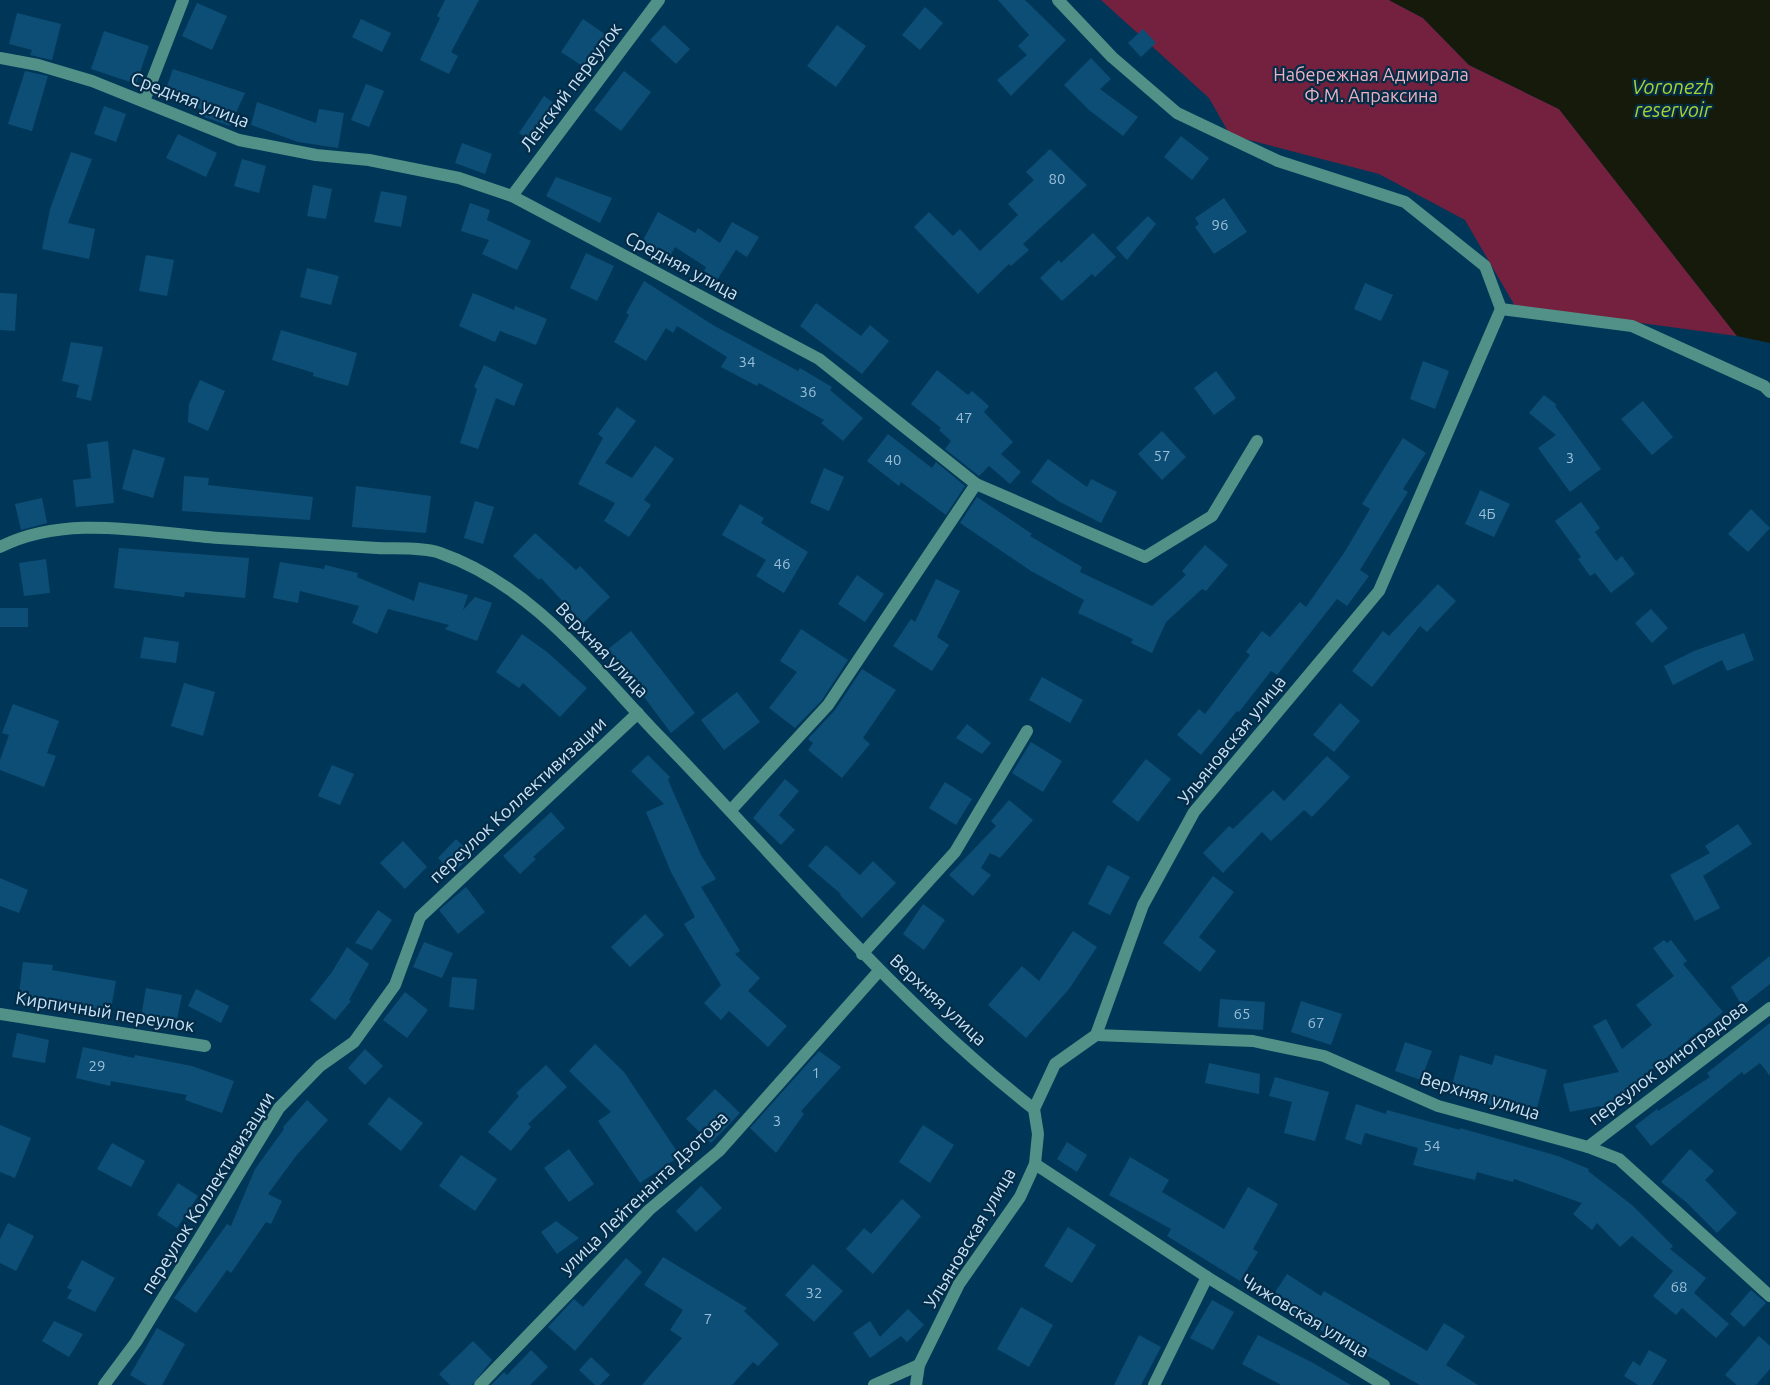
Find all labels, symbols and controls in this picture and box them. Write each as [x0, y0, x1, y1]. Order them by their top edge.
street label: Ленский переулок [515, 18, 625, 154]
park label: Набережная Адмирала Ф.М. Апраксина [1273, 64, 1469, 105]
street label: Средняя улица [128, 67, 252, 131]
water label: Voronezh reservoir [1632, 75, 1714, 121]
house number: 80 [1049, 170, 1065, 187]
house number: 96 [1212, 216, 1228, 233]
street label: Средняя улица [622, 227, 742, 303]
house number: 34 [739, 353, 755, 370]
house number: 36 [800, 383, 816, 400]
house number: 47 [956, 409, 972, 426]
house number: 57 [1154, 447, 1170, 464]
house number: 3 [1566, 449, 1574, 466]
house number: 40 [885, 451, 901, 468]
house number: 4Б [1478, 505, 1496, 522]
house number: 46 [774, 555, 790, 572]
street label: Верхняя улица [552, 598, 653, 701]
street label: Ульяновская улица [1173, 671, 1289, 808]
street label: переулок Коллективизации [425, 712, 610, 886]
street label: Верхняя улица [886, 950, 991, 1049]
street label: Кирпичный переулок [14, 987, 196, 1035]
street label: переулок Виноградова [1584, 996, 1751, 1129]
house number: 65 [1234, 1005, 1250, 1022]
house number: 67 [1308, 1014, 1324, 1031]
house number: 29 [89, 1057, 105, 1074]
house number: 1 [812, 1064, 820, 1081]
street label: Верхняя улица [1418, 1067, 1543, 1123]
street label: переулок Коллективизации [137, 1088, 278, 1297]
street label: улица Лейтенанта Дзотова [555, 1107, 731, 1278]
house number: 3 [773, 1112, 781, 1129]
house number: 54 [1424, 1137, 1440, 1154]
street label: Ульяновская улица [919, 1164, 1019, 1311]
street label: Чижовская улица [1238, 1269, 1373, 1361]
house number: 68 [1671, 1278, 1687, 1295]
house number: 32 [806, 1284, 822, 1301]
house number: 7 [704, 1310, 712, 1327]

